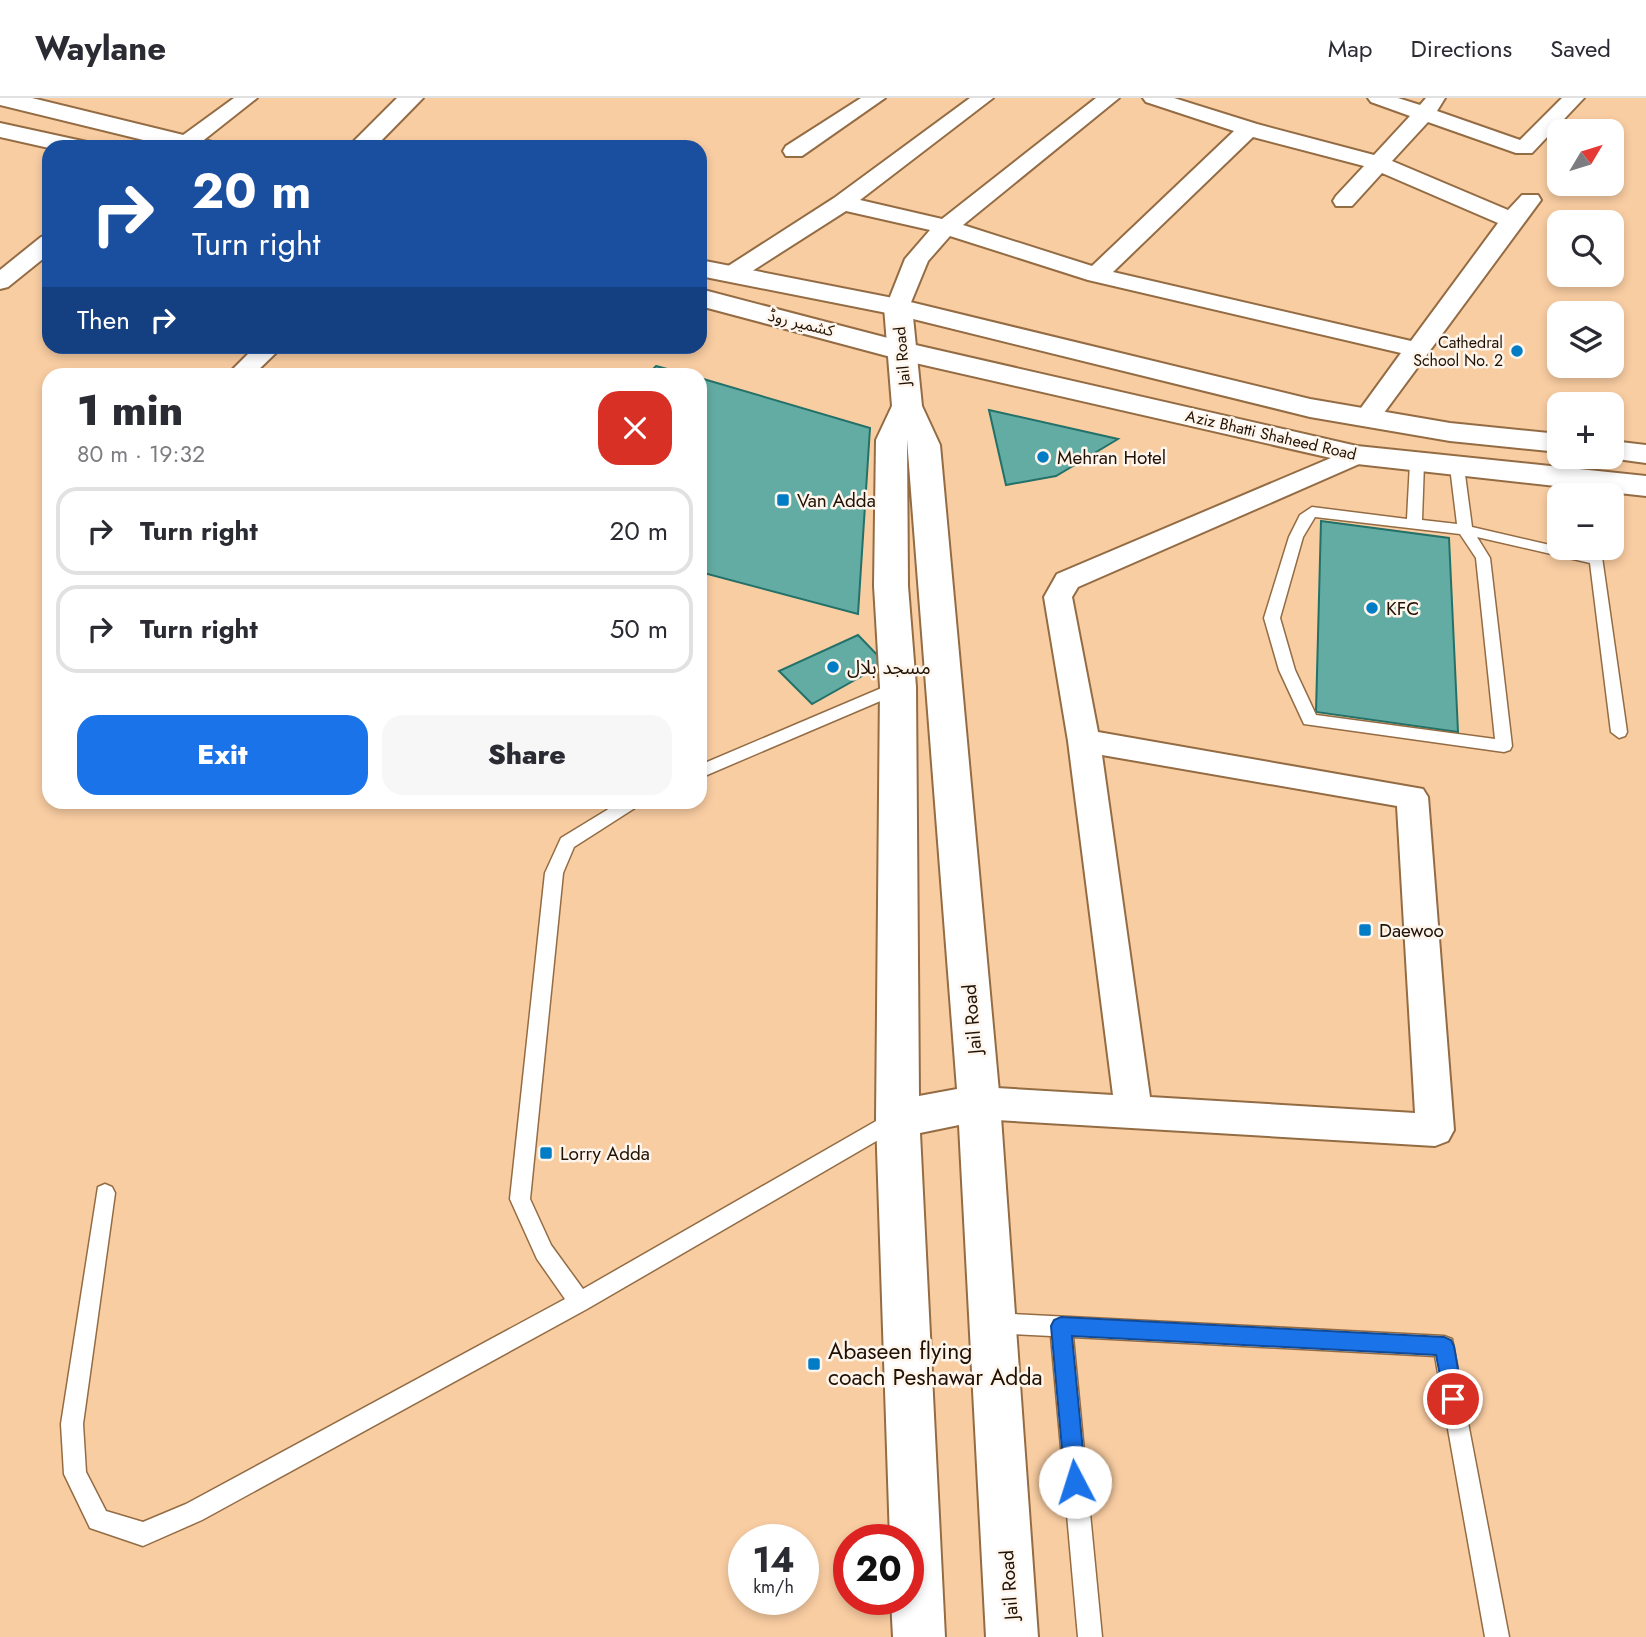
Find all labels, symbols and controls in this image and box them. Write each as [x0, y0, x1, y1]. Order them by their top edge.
text: Waylane [35, 25, 166, 72]
text: Map [1328, 31, 1373, 66]
text: Directions [1411, 31, 1512, 66]
text: Saved [1550, 31, 1611, 66]
north arrow [1547, 119, 1624, 196]
map controls [1547, 119, 1624, 560]
text: 20 m [192, 156, 311, 226]
icon: right [77, 168, 168, 259]
button: search [1547, 210, 1624, 287]
text: Turn right [192, 221, 321, 267]
text: Then [77, 301, 130, 339]
icon: right [144, 301, 182, 339]
button: layers [1547, 301, 1624, 378]
street label: کشمیر روڈ [766, 304, 837, 342]
street label: Jail Road [888, 326, 916, 388]
place label: Cathedral School No. 2 [1413, 331, 1503, 372]
marker: Cathedral School No. 2 [1509, 343, 1525, 359]
text: 1 min [77, 380, 183, 441]
button: close [598, 391, 672, 465]
button: + [1547, 392, 1624, 469]
street label: Aziz Bhatti Shaheed Road [1183, 404, 1359, 466]
text: 80 m · 19:32 [77, 437, 205, 471]
place label: Mehran Hotel [1057, 444, 1166, 471]
marker: Mehran Hotel [1035, 449, 1051, 465]
button: − [1547, 483, 1624, 560]
place label: Van Adda [797, 487, 876, 514]
marker: Van Adda [775, 492, 791, 508]
icon: right [81, 512, 119, 550]
text: Turn right [140, 512, 258, 550]
text: 20 m [610, 512, 668, 550]
place label: KFC [1386, 595, 1419, 622]
marker: KFC [1364, 600, 1380, 616]
icon: right [81, 610, 119, 648]
text: Turn right [140, 610, 258, 648]
text: 50 m [610, 610, 668, 648]
place label: مسجد بلال [847, 654, 931, 681]
marker: مسجد بلال [825, 659, 841, 675]
button: Exit [77, 715, 368, 795]
button: Share [382, 715, 672, 795]
place label: Daewoo [1379, 917, 1444, 944]
marker: Daewoo [1357, 922, 1373, 938]
street label: Jail Road [956, 983, 989, 1058]
place label: Lorry Adda [560, 1140, 650, 1167]
marker: Lorry Adda [538, 1145, 554, 1161]
place label: Abaseen flying coach Peshawar Adda [828, 1334, 1043, 1394]
marker: Abaseen flying coach Peshawar Adda [806, 1356, 822, 1372]
pin [1423, 1369, 1483, 1429]
icon: arrive [1434, 1380, 1472, 1418]
position arrow [1038, 1445, 1112, 1519]
speed limit sign: 20 [833, 1524, 924, 1615]
text: 14 [752, 1535, 795, 1585]
street label: Jail Road [993, 1549, 1025, 1624]
text: km/h [753, 1574, 794, 1600]

